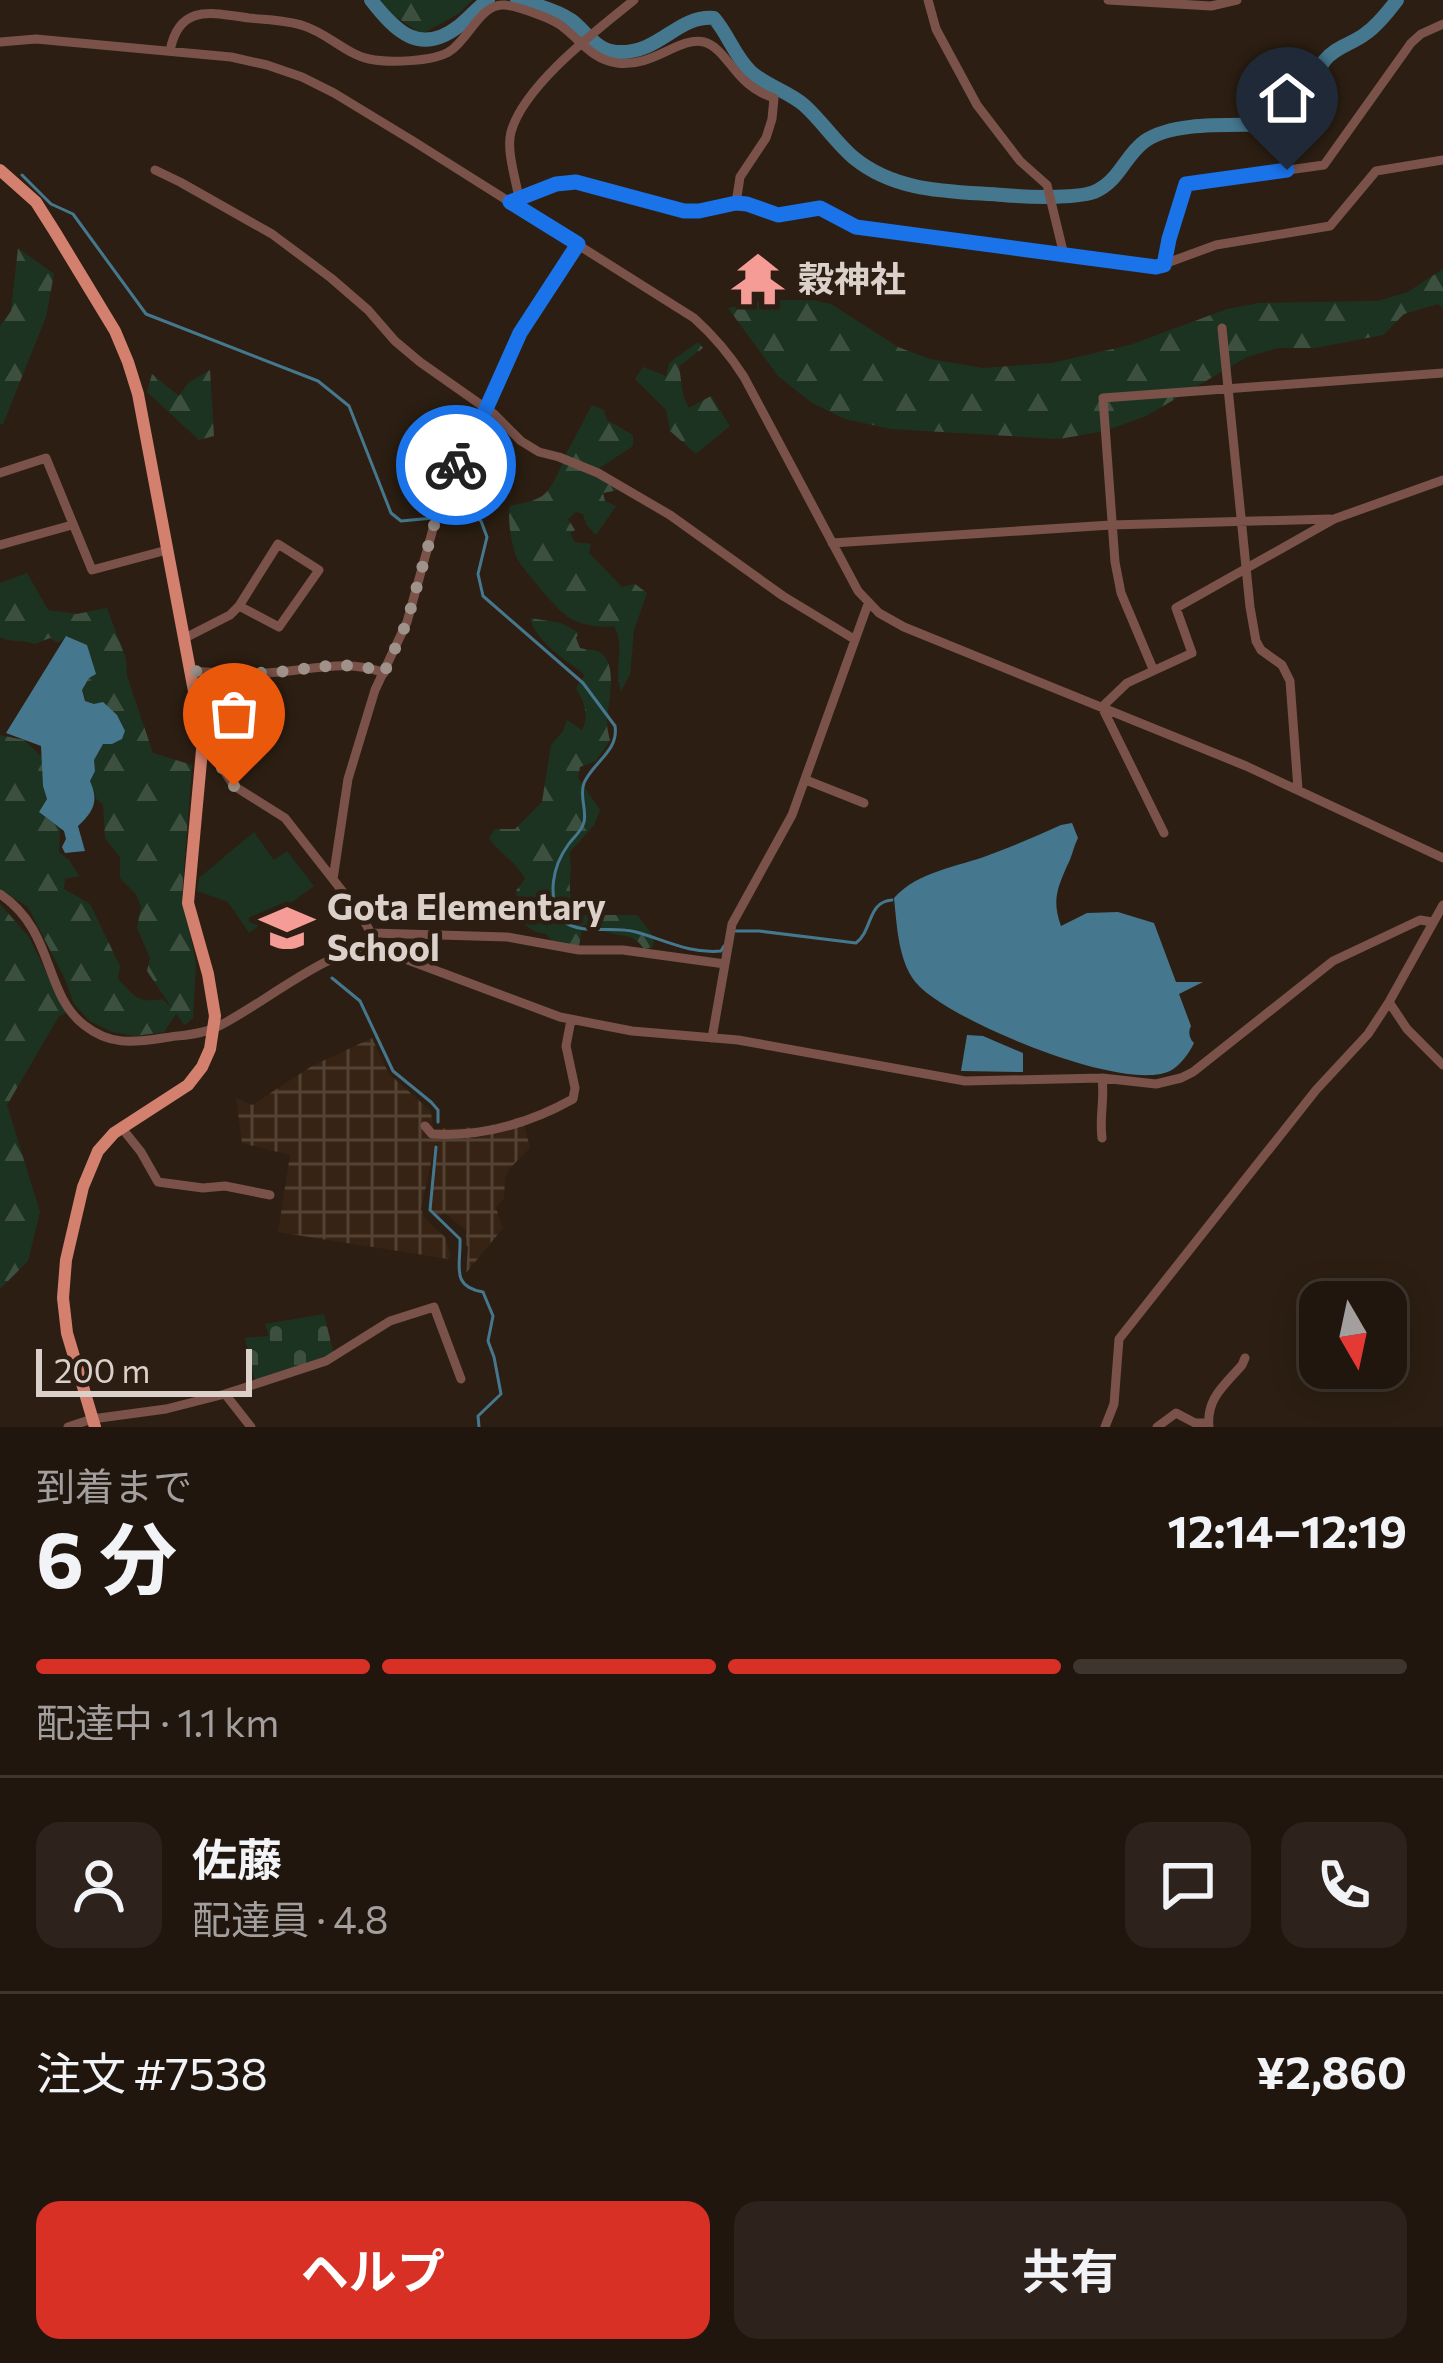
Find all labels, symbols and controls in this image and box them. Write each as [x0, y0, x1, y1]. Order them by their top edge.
pin [1236, 47, 1338, 170]
icon: home [1254, 65, 1320, 131]
temple icon: 穀神社 [729, 250, 787, 308]
place label: 穀神社 [798, 255, 906, 299]
courier [396, 405, 516, 525]
icon: bike [423, 432, 489, 498]
pin [183, 663, 285, 786]
icon: bag [201, 681, 267, 747]
place label: Gota Elementary School [327, 883, 606, 968]
school or university icon: Gota Elementary School [258, 899, 316, 957]
north arrow [1299, 1281, 1407, 1389]
map controls [1299, 1281, 1407, 1389]
scale bar [36, 1343, 252, 1396]
text: 200 m [54, 1349, 150, 1390]
text: 到着まで [36, 1461, 192, 1509]
text: 12:14–12:19 [1168, 1502, 1407, 1557]
text: 6 分 [36, 1509, 177, 1604]
text: 配達中 · 1.1 km [36, 1697, 279, 1745]
button: person [36, 1822, 162, 1948]
button: chat [1125, 1822, 1251, 1948]
button: phone [1281, 1822, 1407, 1948]
text: 佐藤 [192, 1830, 282, 1885]
text: 配達員 · 4.8 [192, 1894, 388, 1942]
text: ¥2,860 [1256, 2043, 1407, 2098]
text: 注文 #7538 [36, 2044, 268, 2099]
button: ヘルプ [36, 2201, 710, 2339]
button: 共有 [734, 2201, 1407, 2339]

